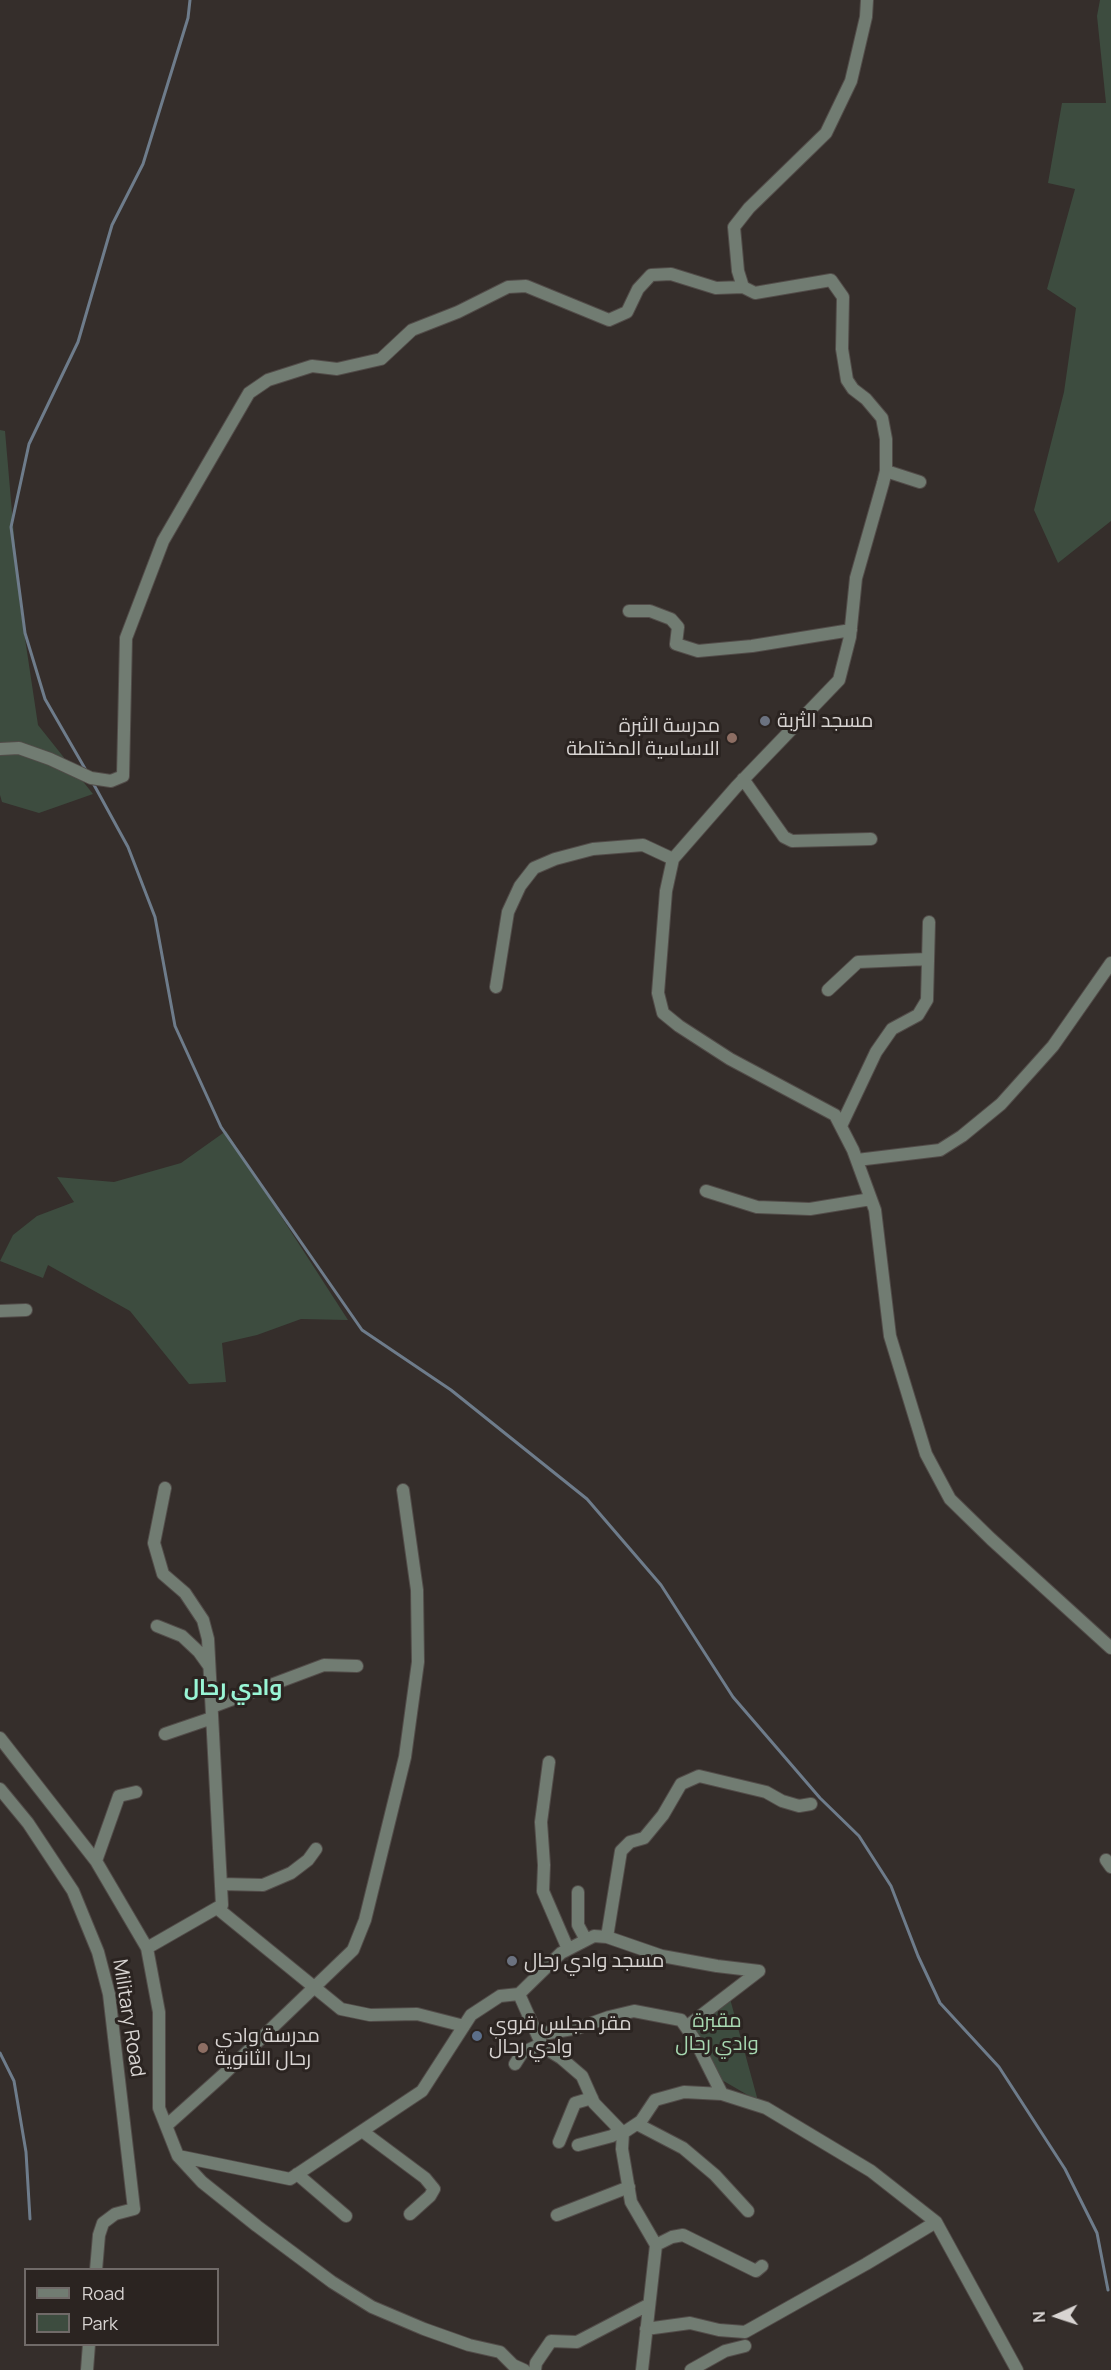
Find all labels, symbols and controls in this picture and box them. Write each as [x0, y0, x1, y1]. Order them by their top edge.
place label: مسجد الثربة [777, 709, 873, 733]
place label: مدرسة الثبرة الاساسية المختلطة [566, 714, 720, 761]
marker: مسجد الثربة [758, 714, 772, 728]
marker: مدرسة الثبرة الاساسية المختلطة [725, 731, 739, 745]
district label: وادي رحال [184, 1676, 282, 1702]
place label: مسجد وادي رحال [524, 1949, 664, 1973]
marker: مسجد وادي رحال [505, 1954, 519, 1968]
street label: Military Road [107, 1957, 149, 2079]
park label: مقبرة وادي رحال [675, 2009, 759, 2056]
place label: مقر مجلس قروي وادي رحال [489, 2012, 632, 2059]
place label: مدرسة وادي رحال الثانوية [215, 2024, 320, 2071]
marker: مقر مجلس قروي وادي رحال [470, 2029, 484, 2043]
marker: مدرسة وادي رحال الثانوية [196, 2041, 210, 2055]
legend [24, 2268, 219, 2346]
text: Road [82, 2281, 125, 2305]
north arrow [1027, 2286, 1087, 2346]
text: Park [82, 2311, 118, 2335]
text: N [1028, 2311, 1050, 2323]

